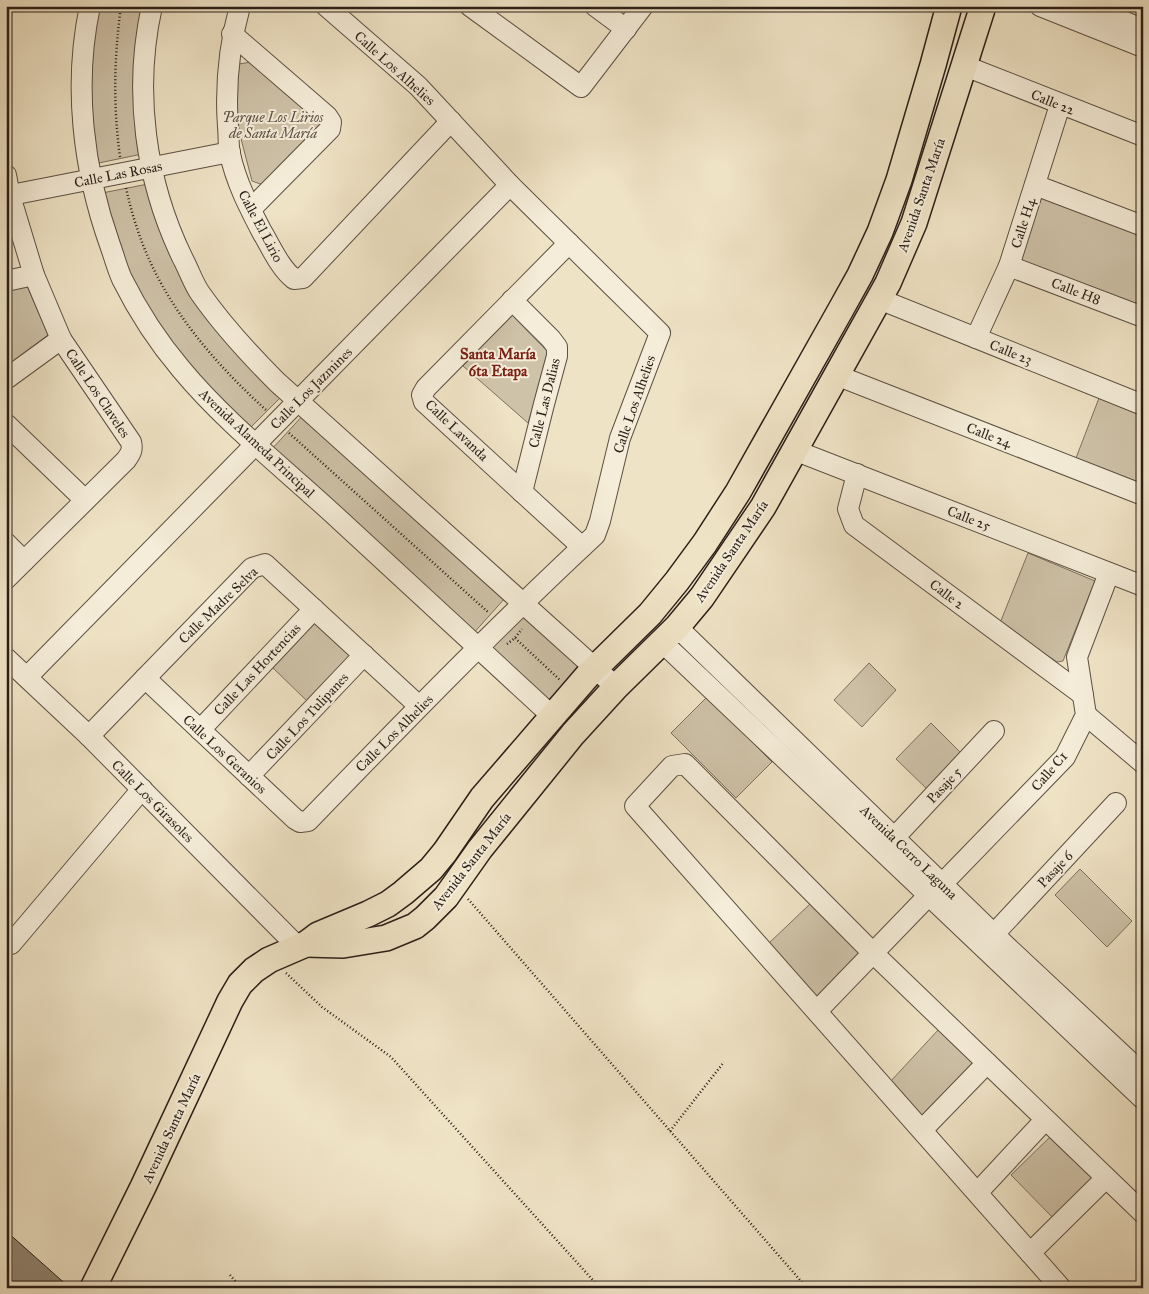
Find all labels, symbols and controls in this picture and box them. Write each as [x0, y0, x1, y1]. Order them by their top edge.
street label: Calle Los Alhelies [351, 28, 439, 109]
street label: Calle 22 [1028, 86, 1077, 119]
park label: Parque Los Lirios de Santa María [223, 109, 324, 142]
street label: Avenida Santa María [894, 136, 949, 255]
street label: Calle Las Rosas [73, 158, 164, 191]
street label: Calle El Lirio [234, 187, 287, 265]
street label: Calle H4 [1007, 195, 1040, 250]
street label: Calle H8 [1049, 274, 1103, 309]
street label: Calle 23 [987, 336, 1035, 369]
street label: Calle Los Jazmines [267, 344, 357, 434]
district label: Santa María 6ta Etapa [460, 345, 537, 381]
street label: Calle Los Claveles [62, 346, 134, 441]
street label: Calle Los Alhelies [610, 353, 659, 456]
street label: Calle Las Dalias [525, 357, 564, 450]
street label: Avenida Alameda Principal [194, 385, 318, 502]
street label: Calle Lavanda [422, 396, 492, 465]
street label: Calle 24 [964, 419, 1015, 452]
street label: Avenida Santa María [690, 497, 772, 606]
street label: Calle 25 [945, 502, 993, 535]
street label: Calle Madre Selva [175, 563, 261, 647]
street label: Calle 2 [926, 576, 967, 613]
street label: Calle Las Hortencias [210, 620, 304, 719]
street label: Calle Los Tulipanes [262, 669, 352, 764]
street label: Calle Los Alhelies [352, 691, 437, 776]
street label: Calle Los Geranios [179, 711, 270, 798]
street label: Calle C1 [1028, 748, 1071, 795]
street label: Calle Los Girasoles [108, 757, 197, 846]
street label: Pasaje 5 [923, 763, 966, 807]
street label: Avenida Cerro Laguna [856, 801, 961, 903]
street label: Avenida Santa María [427, 809, 515, 914]
street label: Pasaje 6 [1034, 847, 1077, 891]
street label: Avenida Santa María [138, 1070, 204, 1187]

